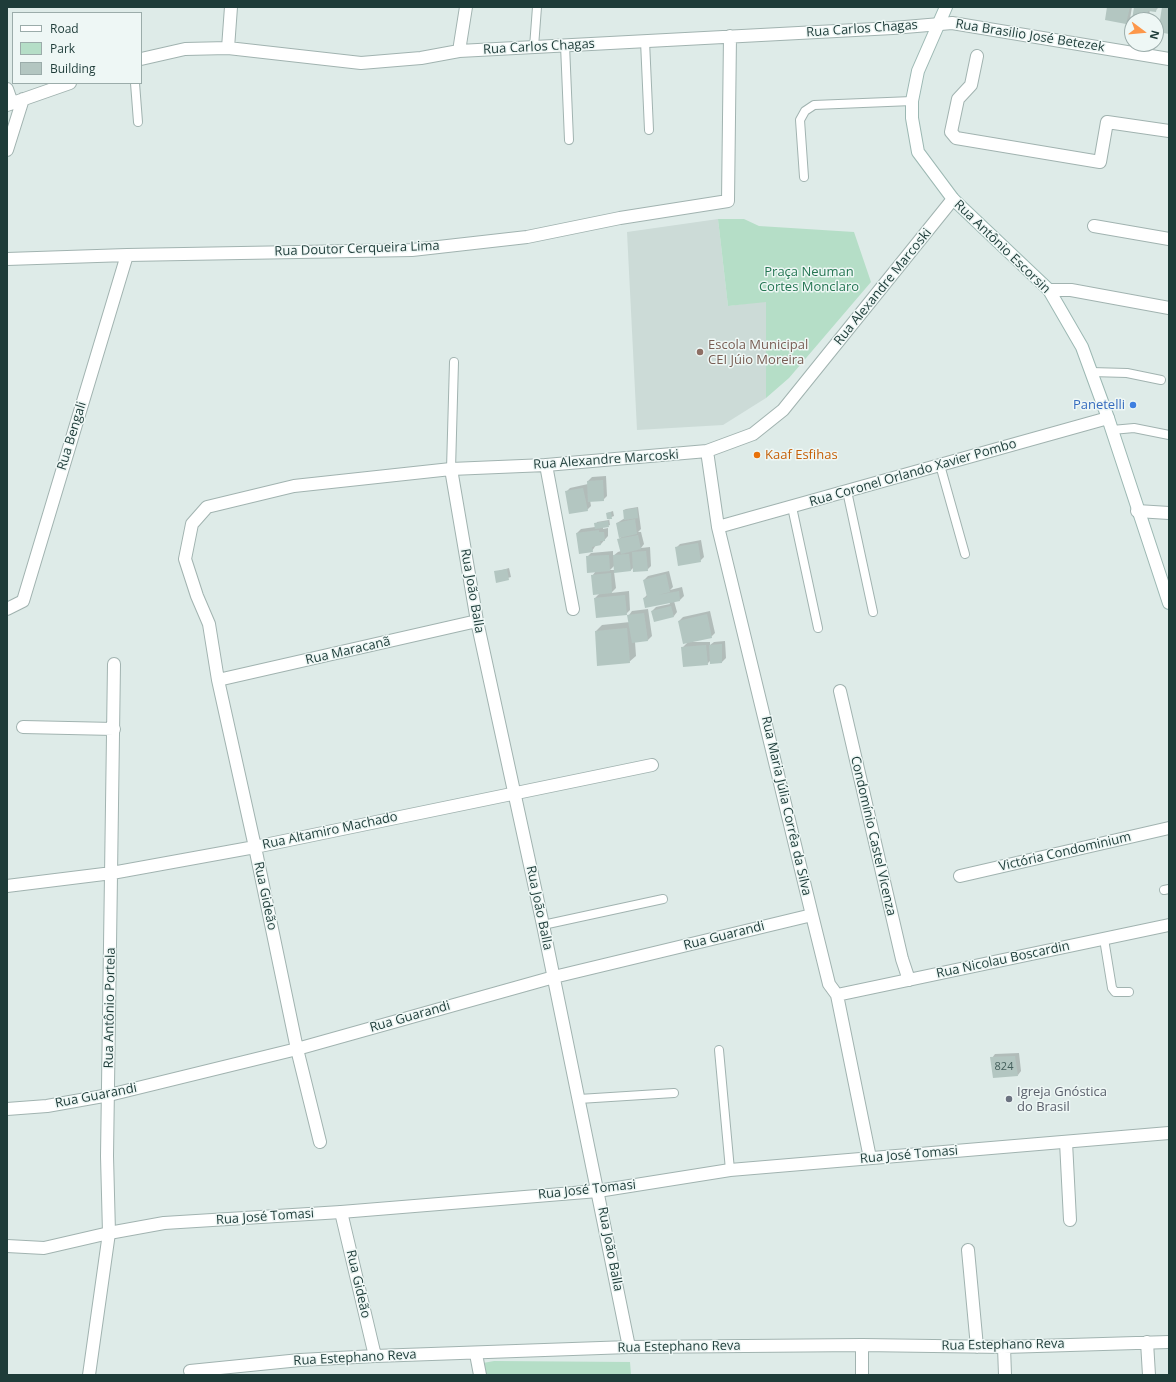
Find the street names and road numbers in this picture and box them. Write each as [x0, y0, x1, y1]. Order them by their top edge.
street label: Rua Carlos Chagas [806, 17, 918, 41]
street label: Rua Brasilio José Betezek [954, 17, 1106, 55]
street label: Rua Carlos Chagas [483, 36, 595, 58]
street label: Rua Antônio Escorsin [951, 197, 1053, 297]
street label: Rua Alexandre Marcoski [831, 225, 935, 349]
street label: Rua Doutor Cerqueira Lima [274, 238, 440, 260]
street label: Rua Bengali [54, 400, 90, 472]
street label: Rua Coronel Orlando Xavier Pombo [808, 436, 1018, 510]
street label: Rua Alexandre Marcoski [533, 447, 679, 473]
street label: Rua João Balla [457, 547, 487, 635]
street label: Rua Maracanã [304, 634, 392, 668]
street label: Rua Maria Júlia Corrêa da Silva [758, 715, 814, 897]
street label: Condomínio Castel Vicenza [847, 755, 899, 917]
street label: Rua Altamiro Machado [261, 809, 399, 853]
street label: Victória Condominium [997, 829, 1133, 875]
street label: Rua Gideão [250, 860, 280, 932]
street label: Rua João Balla [522, 864, 556, 952]
street label: Rua Guarandi [682, 918, 766, 954]
street label: Rua Nicolau Boscardin [935, 938, 1071, 982]
street label: Rua Antônio Portela [101, 947, 119, 1069]
street label: Rua Guarandi [368, 998, 452, 1036]
street label: Rua Guarandi [54, 1080, 138, 1112]
street label: Rua José Tomasi [859, 1143, 959, 1167]
street label: Rua José Tomasi [537, 1177, 637, 1203]
street label: Rua João Balla [594, 1205, 626, 1293]
street label: Rua José Tomasi [215, 1206, 315, 1228]
street label: Rua Gideão [343, 1248, 373, 1320]
street label: Rua Estephano Reva [941, 1336, 1065, 1354]
street label: Rua Estephano Reva [617, 1338, 741, 1356]
street label: Rua Estephano Reva [293, 1347, 417, 1369]

